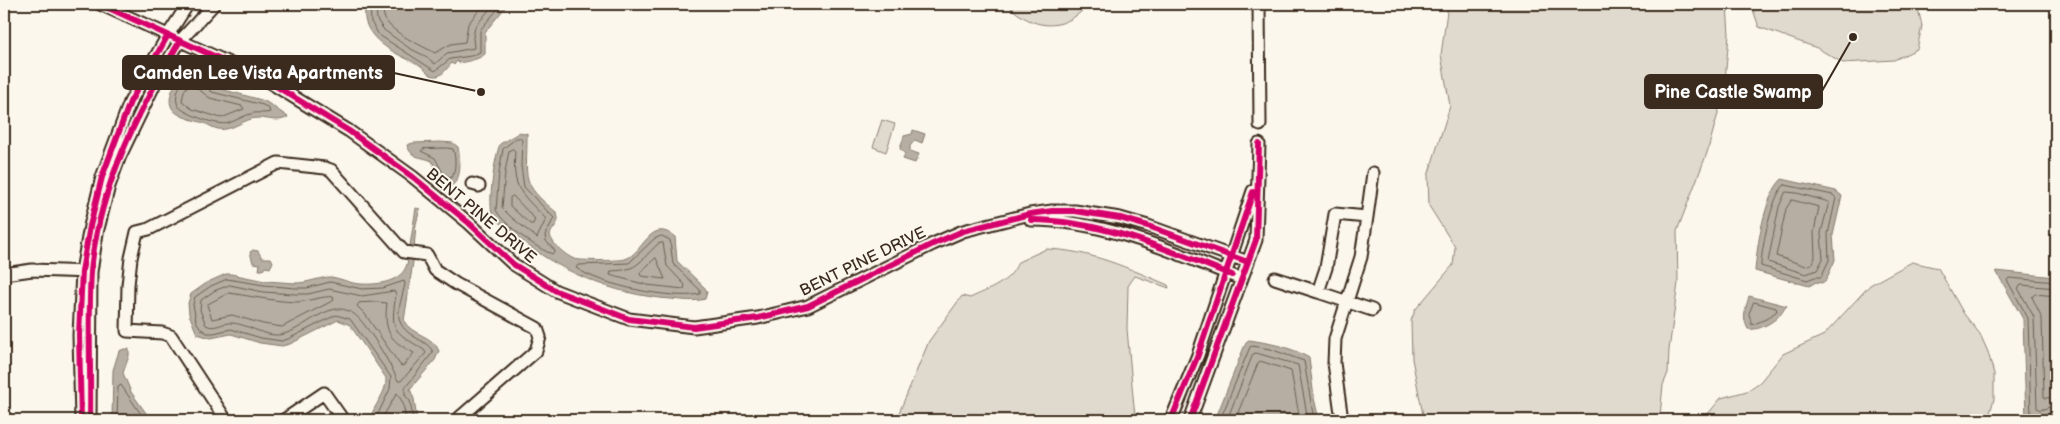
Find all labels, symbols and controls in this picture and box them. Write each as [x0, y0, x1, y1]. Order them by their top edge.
callout: Camden Lee Vista Apartments [123, 56, 394, 89]
text: Camden Lee Vista Apartments [133, 63, 383, 84]
callout: Pine Castle Swamp [1645, 75, 1822, 108]
text: Pine Castle Swamp [1654, 82, 1812, 103]
street label: BENT PINE DRIVE [422, 164, 540, 268]
street label: BENT PINE DRIVE [797, 223, 929, 301]

